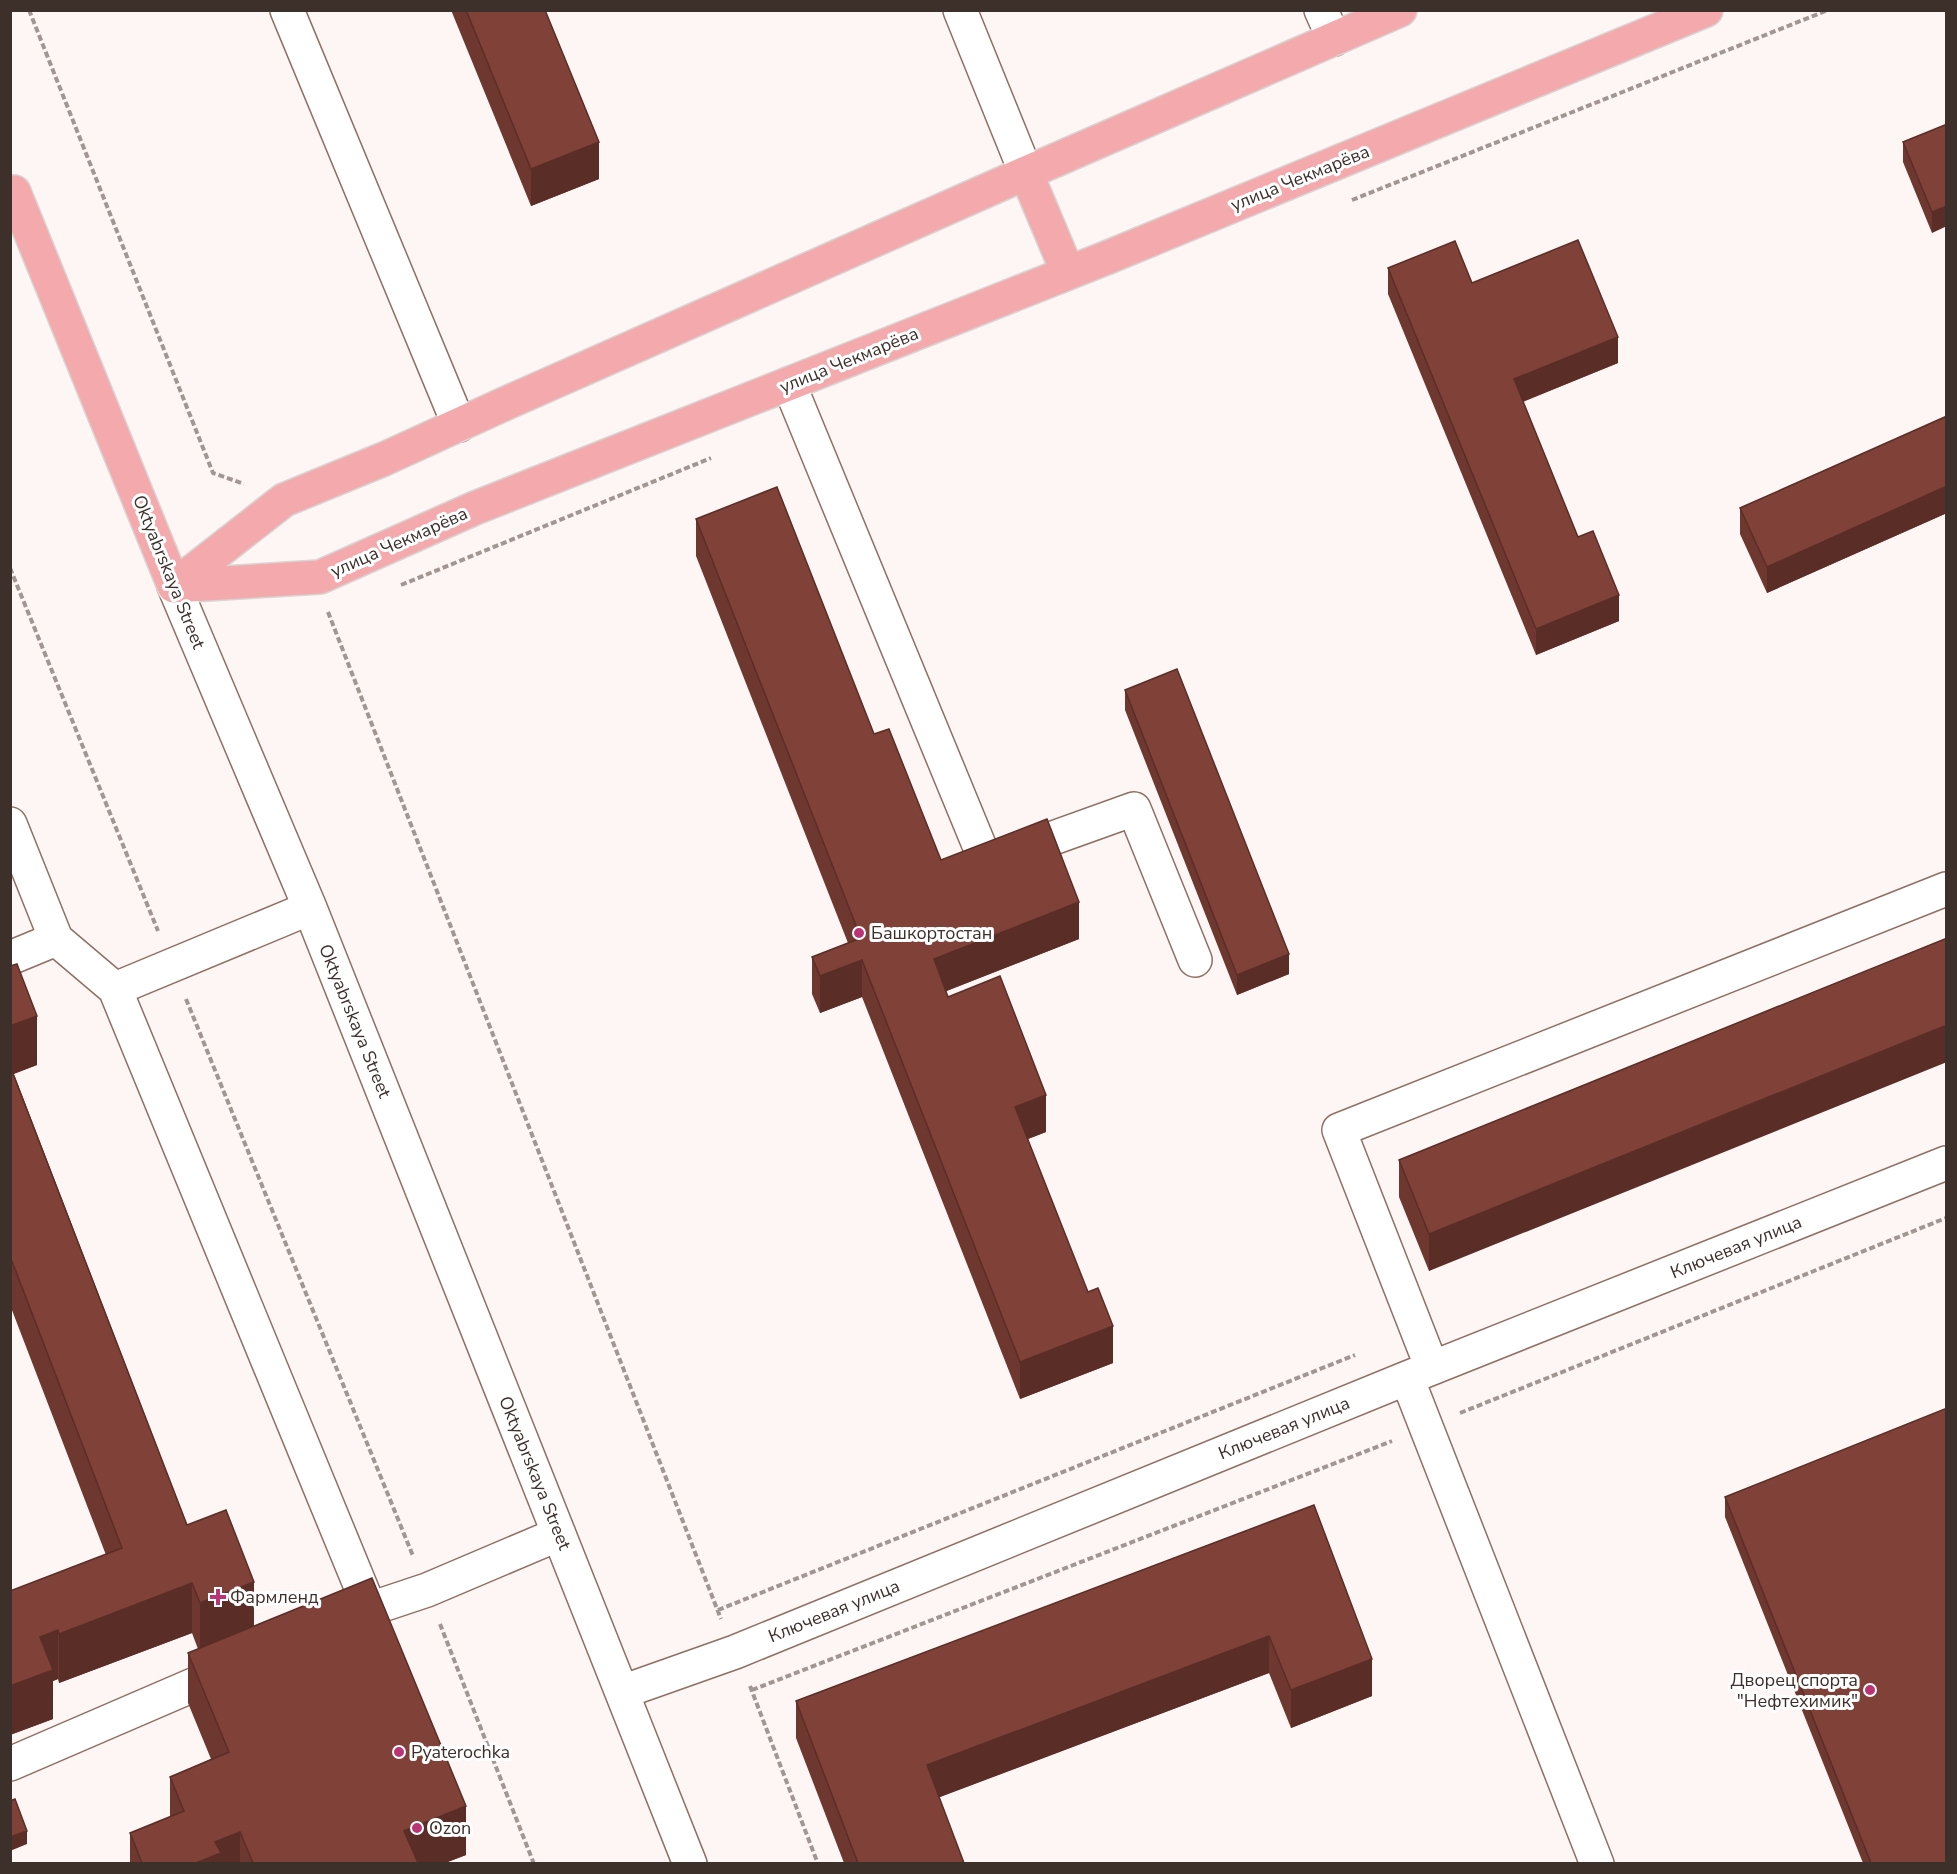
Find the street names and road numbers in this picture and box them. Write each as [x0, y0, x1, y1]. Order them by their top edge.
street label: улица Чекмарёва [1227, 139, 1373, 217]
street label: улица Чекмарёва [776, 321, 922, 399]
street label: Oktyabrskaya Street [127, 492, 211, 653]
street label: улица Чекмарёва [327, 501, 471, 583]
street label: Oktyabrskaya Street [313, 941, 397, 1102]
street label: Ключевая улица [1667, 1210, 1805, 1284]
street label: Ключевая улица [1215, 1391, 1353, 1465]
street label: Oktyabrskaya Street [493, 1393, 577, 1554]
street label: Ключевая улица [765, 1574, 903, 1648]

